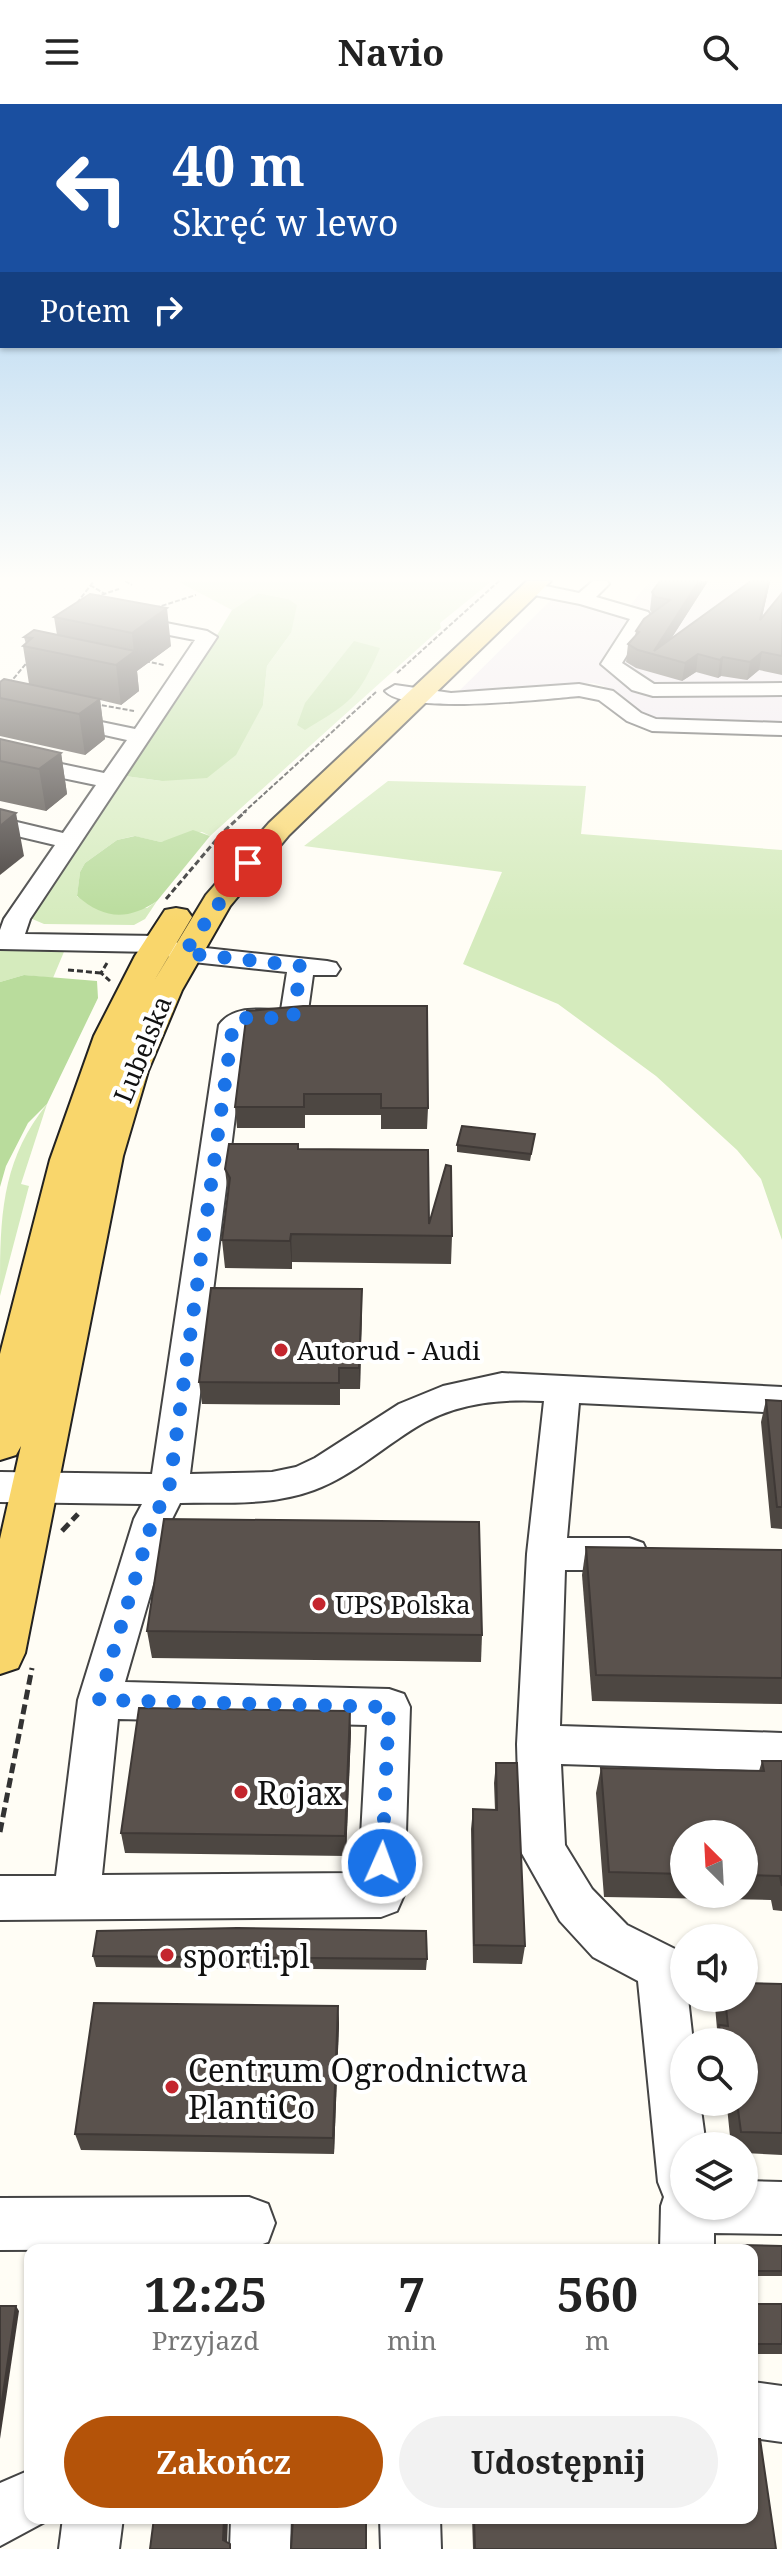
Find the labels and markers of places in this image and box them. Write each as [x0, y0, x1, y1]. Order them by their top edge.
pin [214, 829, 282, 897]
place label: Autorud - Audi [297, 1332, 480, 1368]
marker: Autorud - Audi [272, 1341, 290, 1359]
place label: UPS Polska [335, 1586, 471, 1622]
marker: UPS Polska [310, 1595, 328, 1613]
place label: Rojax [257, 1771, 343, 1814]
marker: Rojax [232, 1783, 250, 1801]
place label: sporti.pl [183, 1934, 310, 1977]
marker: sporti.pl [158, 1946, 176, 1964]
place label: Centrum Ogrodnictwa PlantiCo [188, 2048, 528, 2128]
marker: Centrum Ogrodnictwa PlantiCo [163, 2078, 181, 2096]

